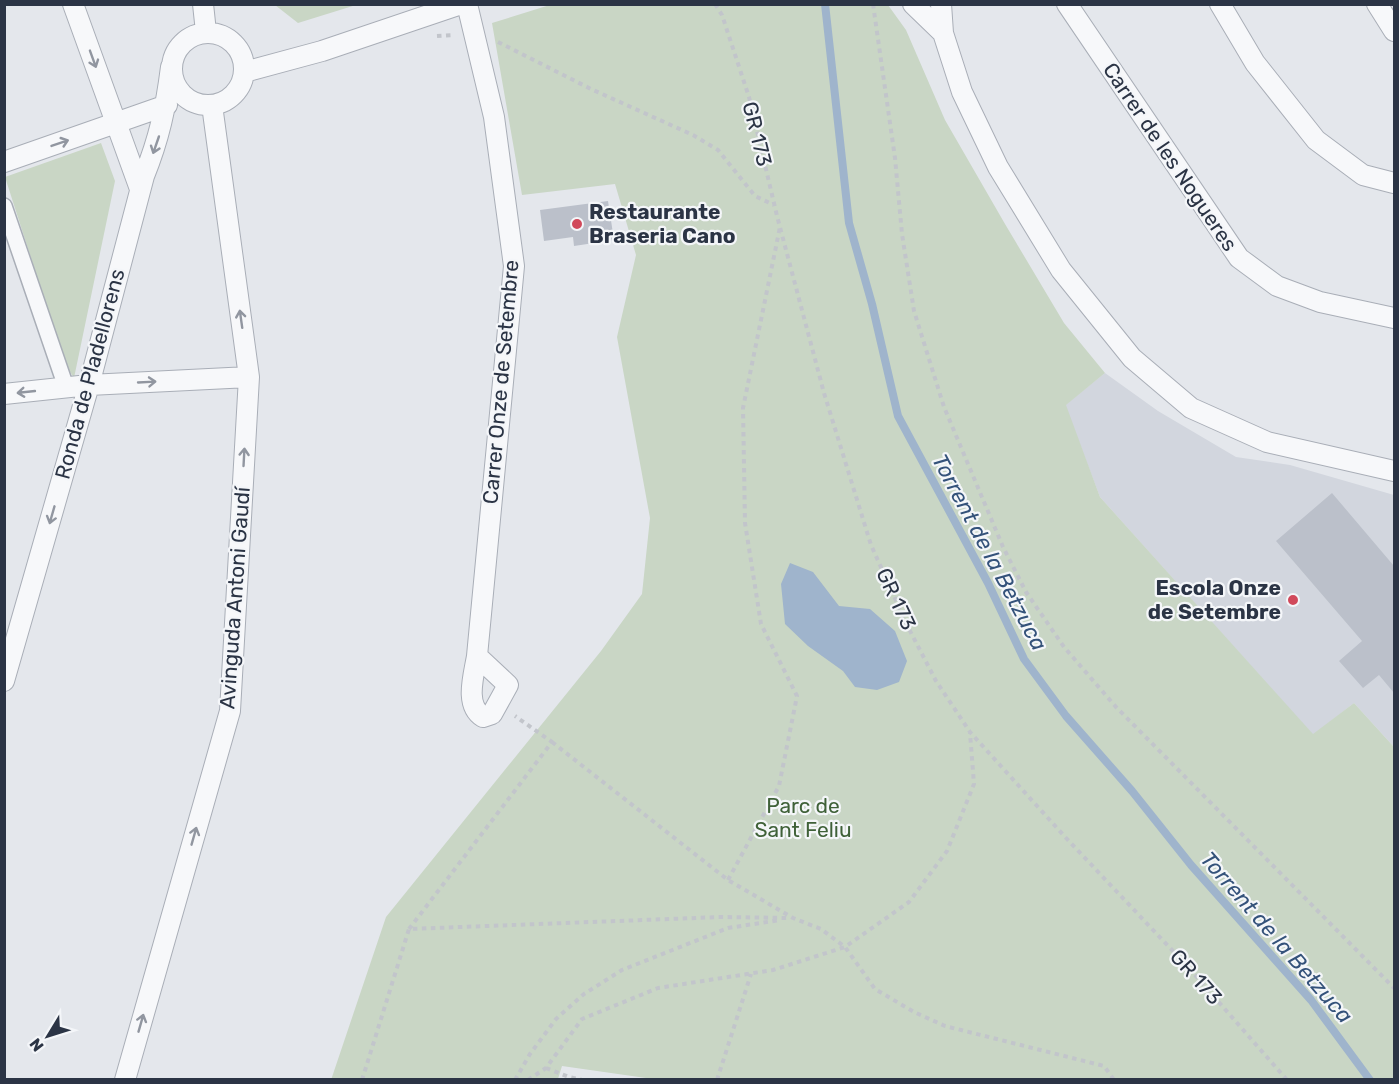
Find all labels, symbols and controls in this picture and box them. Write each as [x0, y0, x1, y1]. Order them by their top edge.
one-way arrow [88, 50, 99, 68]
street label: Carrer de les Nogueres [1098, 58, 1243, 256]
street label: GR 173 [737, 99, 778, 169]
one-way arrow [149, 135, 160, 154]
one-way arrow [50, 136, 69, 147]
place label: Restaurante Braseria Cano [589, 199, 735, 248]
marker: Restaurante Braseria Cano [570, 217, 584, 231]
street label: Carrer Onze de Setembre [477, 259, 524, 505]
street label: Ronda de Pladellorens [49, 266, 130, 482]
one-way arrow [235, 309, 246, 329]
one-way arrow [137, 376, 157, 387]
one-way arrow [16, 387, 36, 398]
one-way arrow [239, 448, 250, 468]
water label: Torrent de la Betzuca [926, 449, 1053, 655]
street label: Avinguda Antoni Gaudí [214, 485, 255, 710]
one-way arrow [46, 505, 57, 524]
street label: GR 173 [871, 564, 922, 634]
place label: Escola Onze de Setembre [1148, 575, 1281, 624]
marker: Escola Onze de Setembre [1286, 593, 1300, 607]
park label: Parc de Sant Feliu [754, 793, 852, 842]
one-way arrow [189, 827, 201, 846]
water label: Torrent de la Betzuca [1195, 846, 1359, 1029]
street label: GR 173 [1165, 944, 1228, 1009]
north arrow [18, 1006, 78, 1066]
one-way arrow [136, 1014, 147, 1033]
text: N [26, 1035, 48, 1055]

